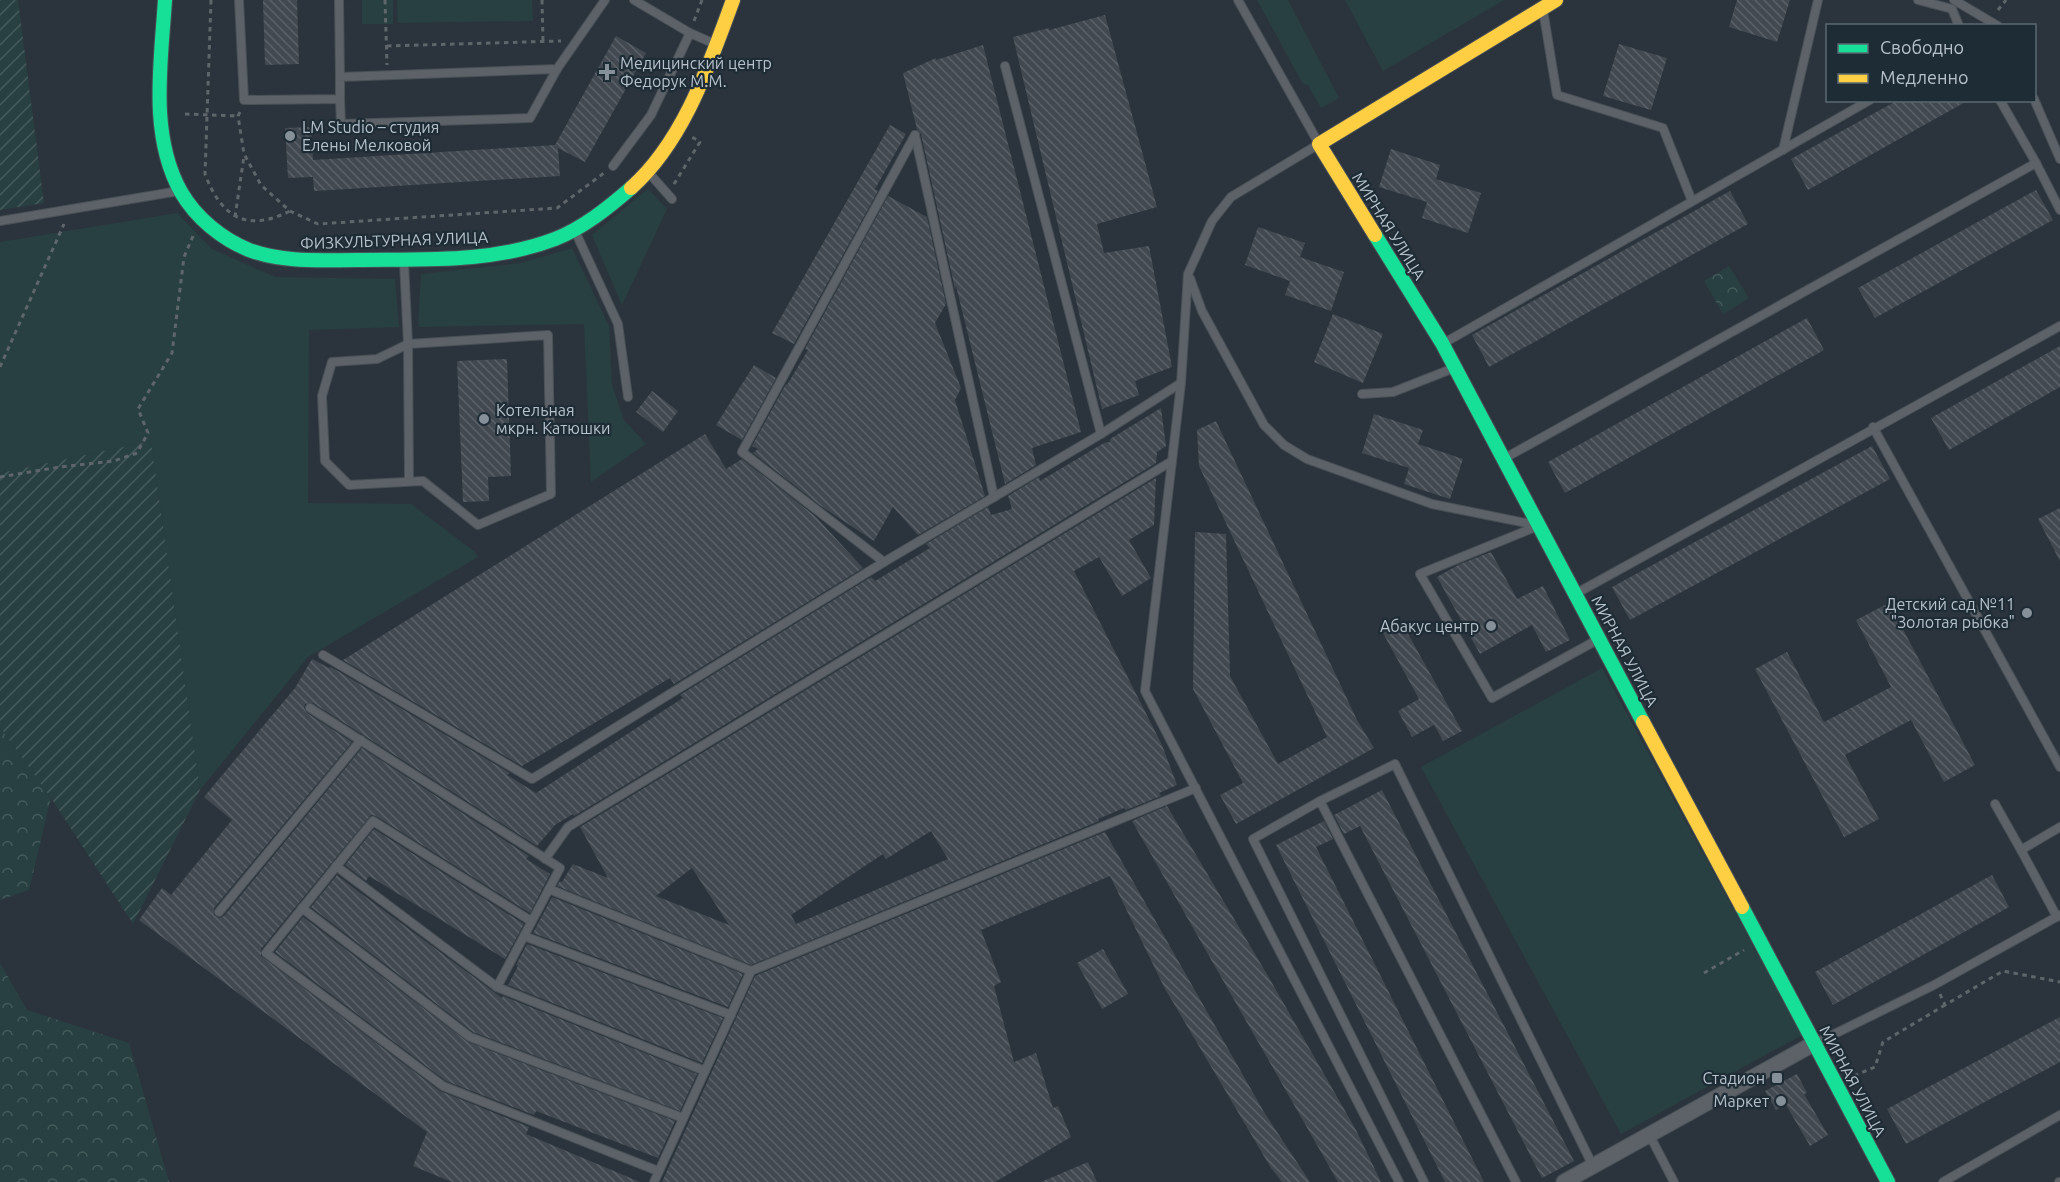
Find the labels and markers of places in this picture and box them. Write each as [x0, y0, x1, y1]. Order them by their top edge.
place label: Медицинский центр Федорук М.М. [620, 54, 772, 90]
marker: Медицинский центр Федорук М.М. [598, 63, 616, 81]
place label: LM Studio – студия Елены Мелковой [302, 118, 439, 154]
marker: LM Studio – студия Елены Мелковой [283, 129, 297, 143]
place label: Котельная мкрн. Катюшки [496, 401, 611, 437]
marker: Котельная мкрн. Катюшки [477, 412, 491, 426]
place label: Детский сад №11 "Золотая рыбка" [1885, 595, 2015, 631]
marker: Детский сад №11 "Золотая рыбка" [2020, 606, 2034, 620]
place label: Абакус центр [1380, 617, 1479, 635]
marker: Абакус центр [1484, 619, 1498, 633]
place label: Стадион [1703, 1069, 1765, 1087]
marker: Стадион [1770, 1071, 1784, 1085]
place label: Маркет [1714, 1092, 1769, 1110]
marker: Маркет [1774, 1094, 1788, 1108]

